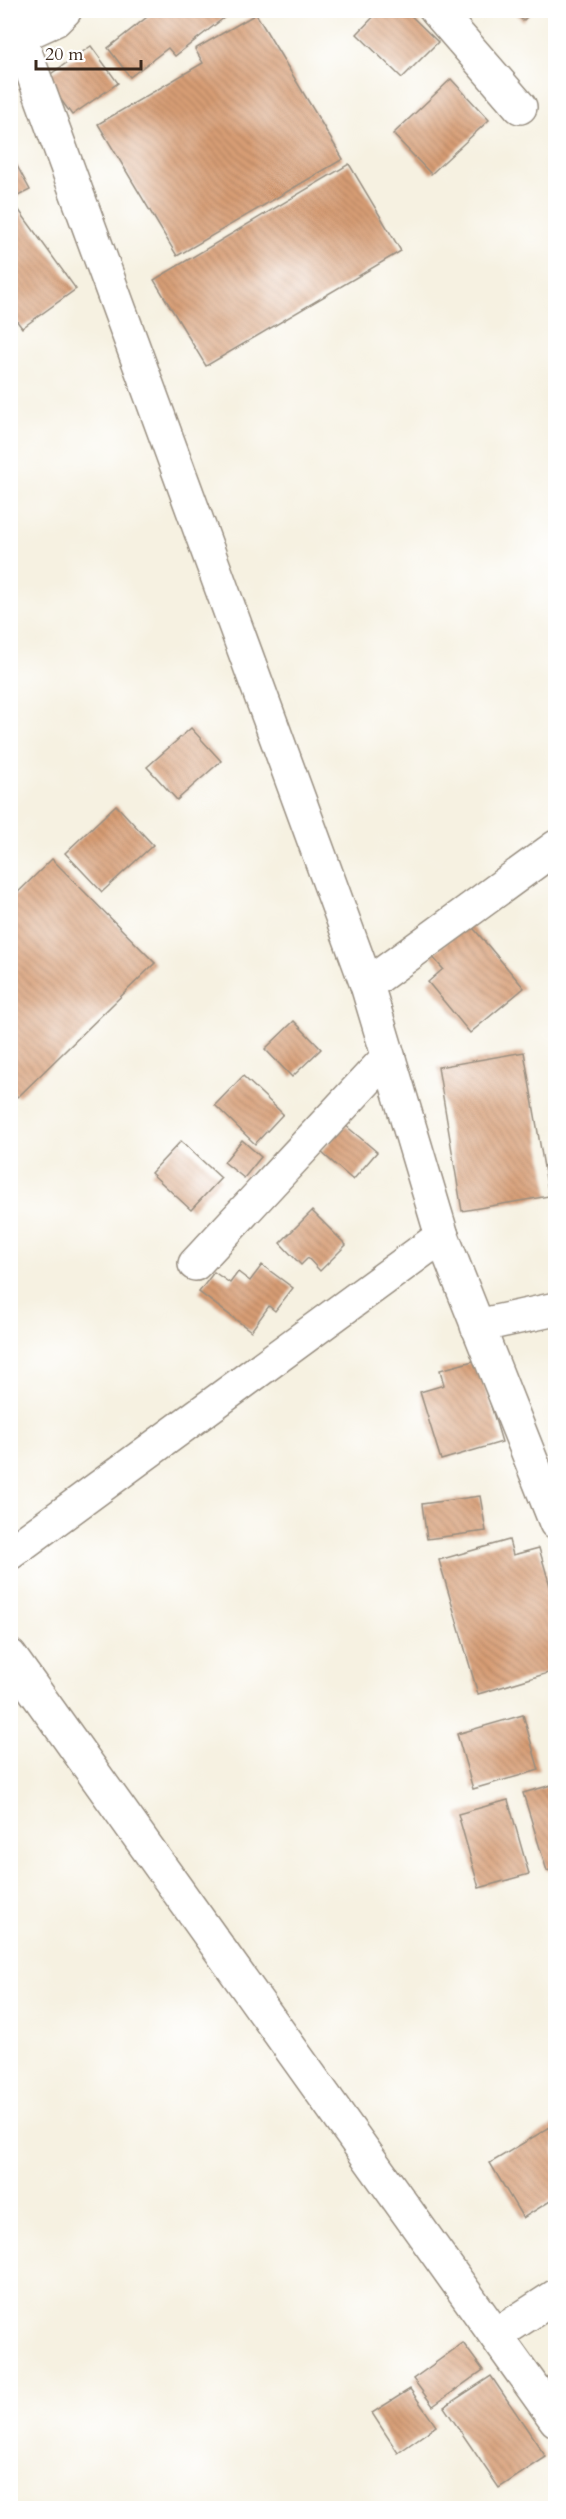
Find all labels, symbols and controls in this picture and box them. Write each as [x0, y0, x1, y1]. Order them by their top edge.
scale bar [36, 33, 141, 71]
text: 20 m [45, 42, 84, 67]

